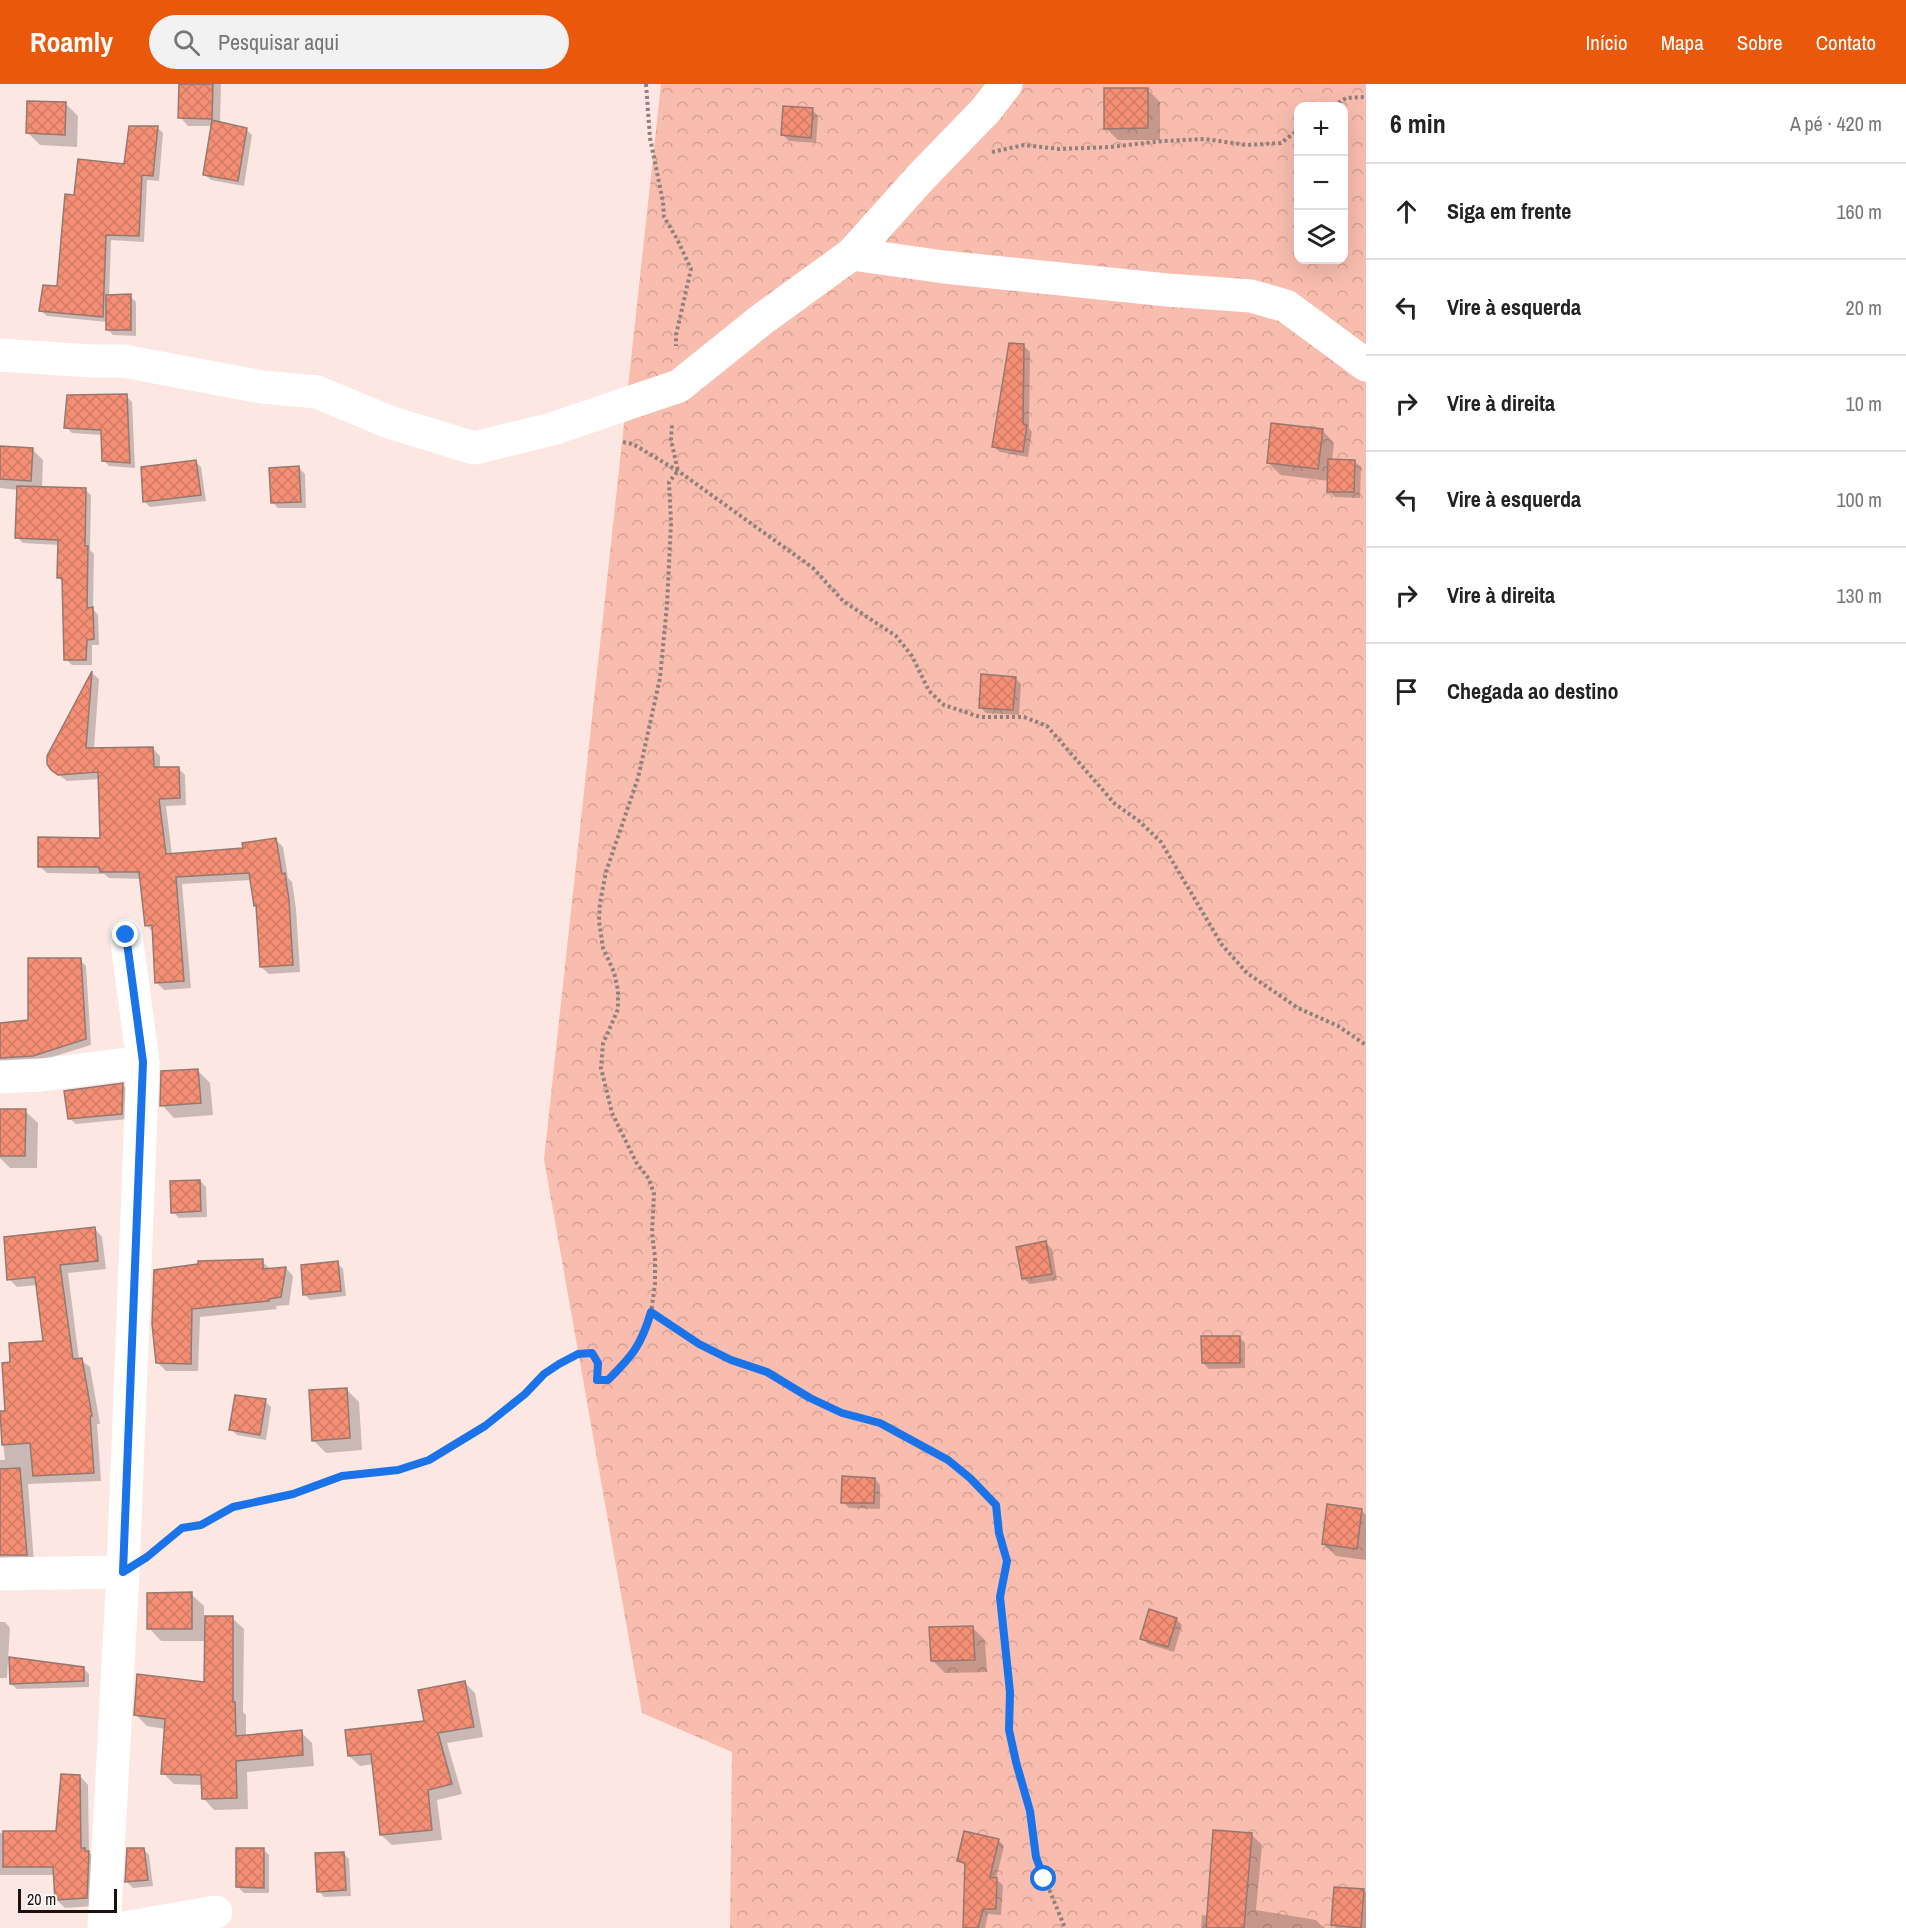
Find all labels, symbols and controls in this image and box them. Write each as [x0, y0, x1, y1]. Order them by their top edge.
search box [149, 15, 569, 69]
text: Roamly [30, 23, 113, 61]
icon: search [170, 26, 203, 59]
text: Pesquisar aqui [218, 27, 339, 57]
text: Início [1586, 28, 1628, 57]
text: Mapa [1661, 28, 1704, 57]
text: Sobre [1737, 28, 1783, 57]
text: Contato [1816, 28, 1876, 57]
map controls [1294, 102, 1348, 264]
button: + [1294, 102, 1348, 156]
text: 6 min [1390, 106, 1446, 141]
text: A pé · 420 m [1790, 110, 1882, 137]
button: − [1294, 156, 1348, 210]
icon: ahead [1390, 195, 1423, 228]
text: Siga em frente [1447, 196, 1571, 226]
text: 160 m [1836, 198, 1882, 225]
button: layers [1294, 210, 1348, 264]
icon: left [1390, 291, 1423, 324]
text: Vire à esquerda [1447, 292, 1581, 322]
text: 20 m [1846, 294, 1882, 321]
icon: right [1390, 387, 1423, 420]
text: Vire à direita [1447, 388, 1555, 418]
text: 10 m [1846, 390, 1882, 417]
icon: left [1390, 483, 1423, 516]
text: Vire à esquerda [1447, 484, 1581, 514]
text: 100 m [1836, 486, 1882, 513]
icon: right [1390, 579, 1423, 612]
text: Vire à direita [1447, 580, 1555, 610]
text: 130 m [1836, 582, 1882, 609]
icon: arrive [1390, 675, 1423, 708]
text: Chegada ao destino [1447, 676, 1618, 706]
route end [112, 921, 138, 947]
route start [1030, 1865, 1056, 1891]
scale bar [18, 1886, 117, 1914]
text: 20 m [27, 1888, 56, 1910]

